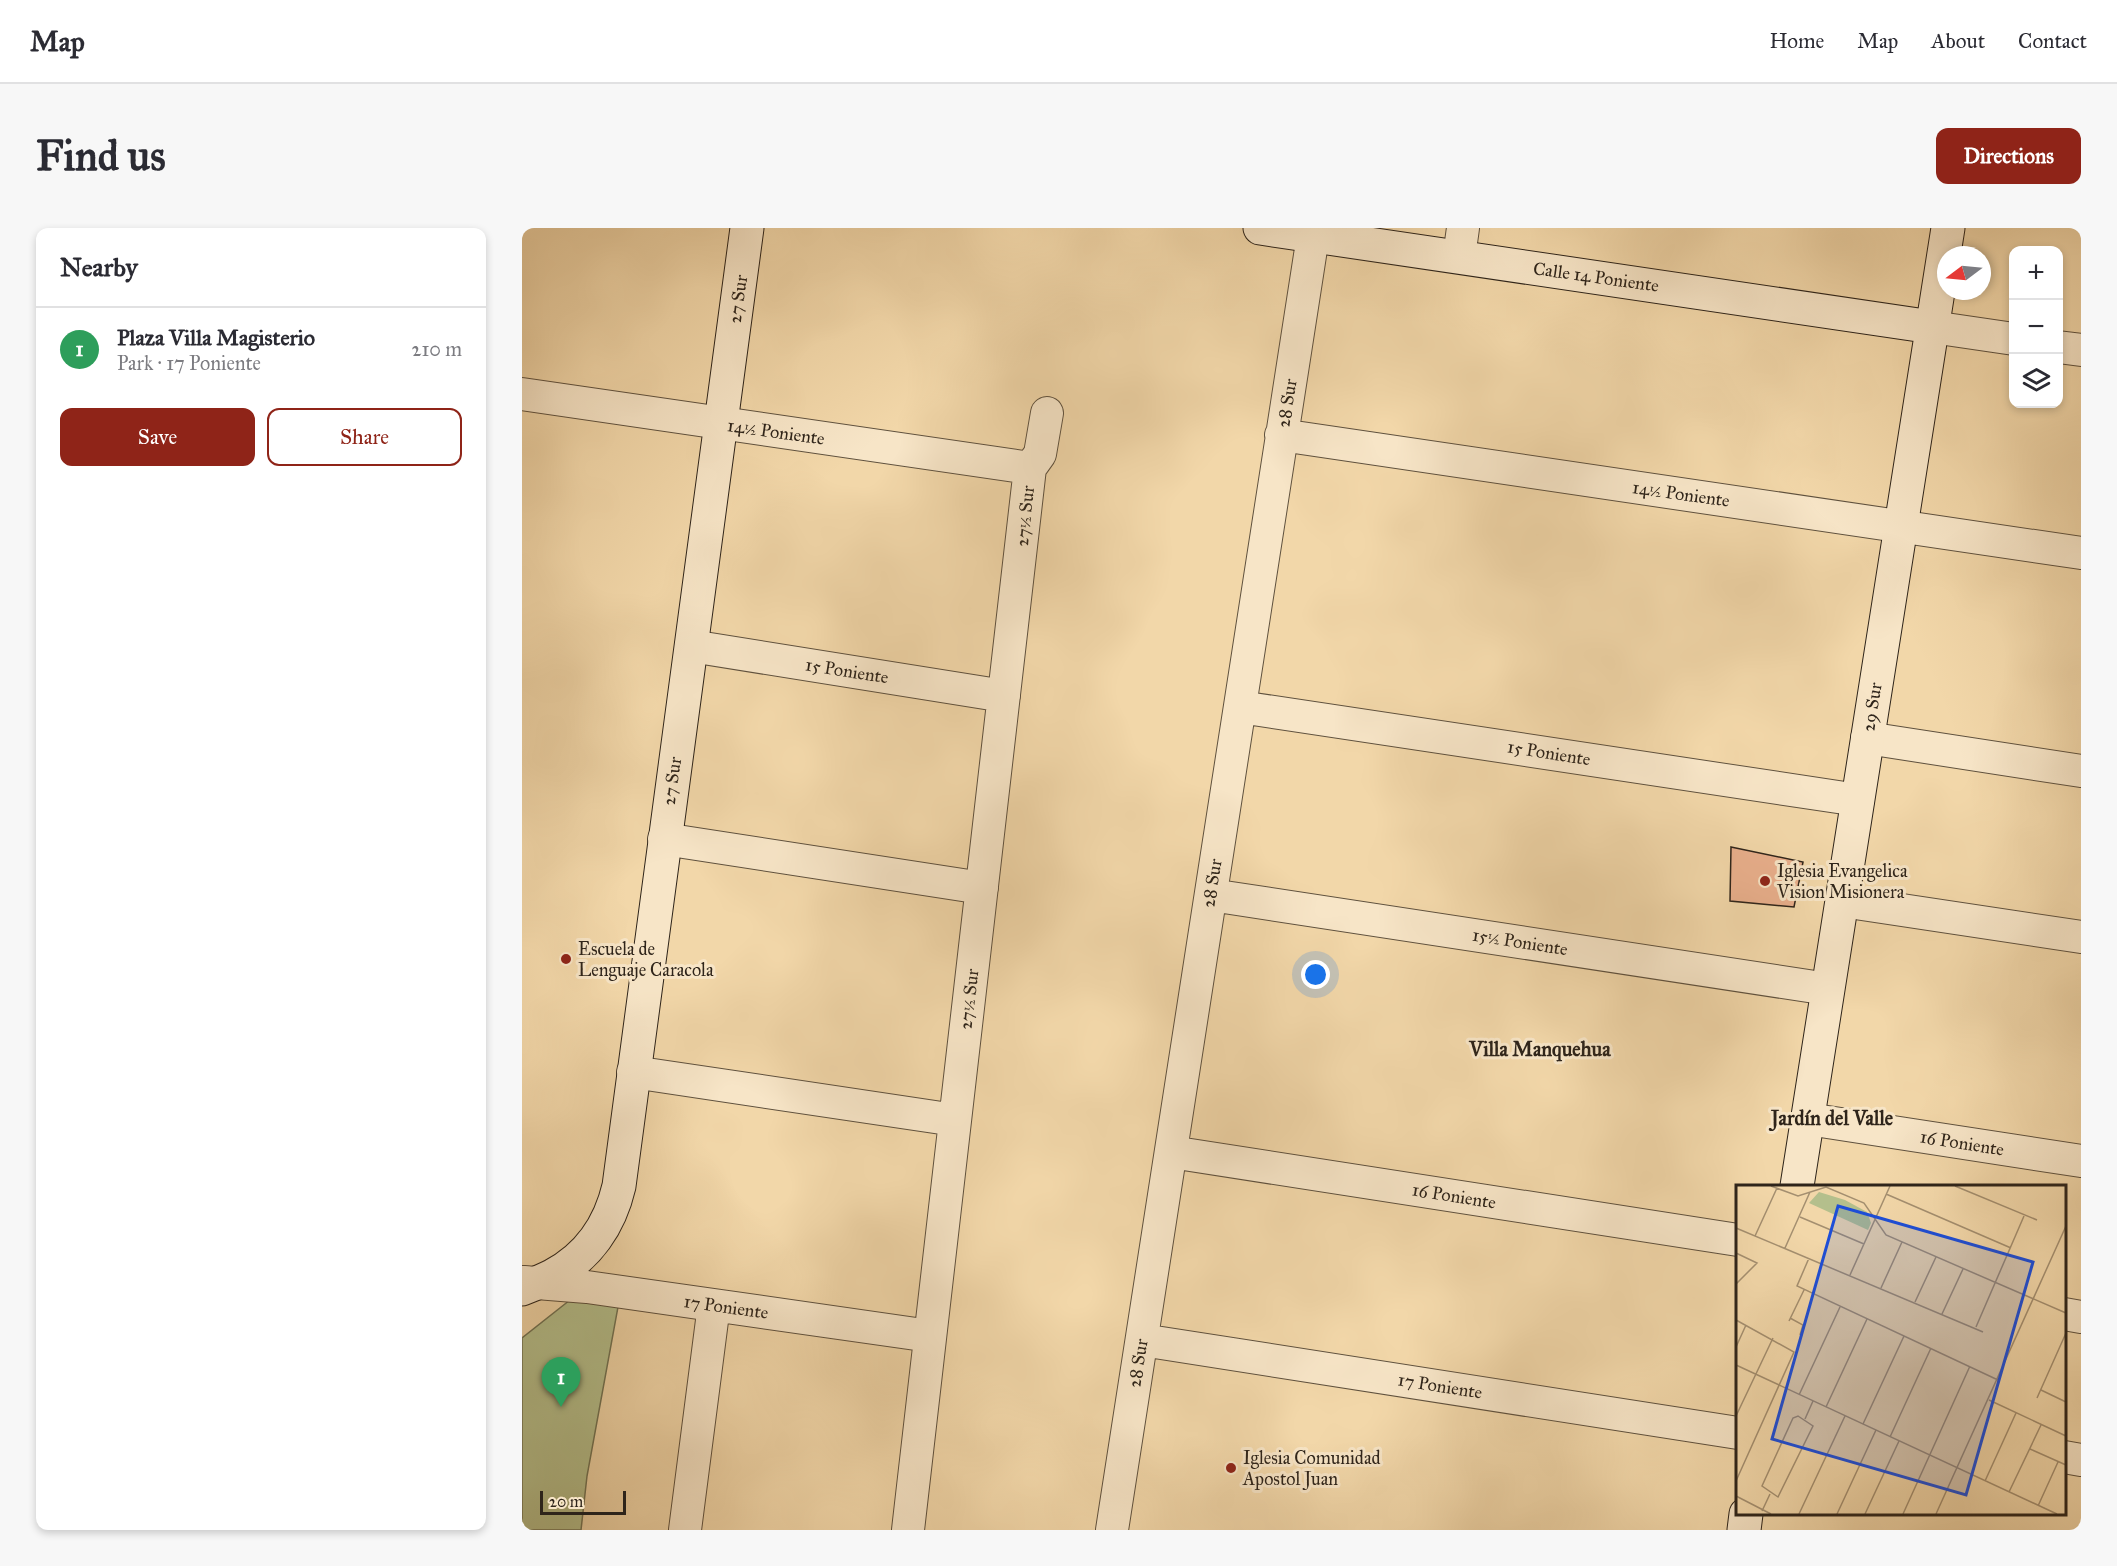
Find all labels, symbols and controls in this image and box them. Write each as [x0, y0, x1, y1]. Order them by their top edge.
text: Map [30, 24, 85, 59]
text: Home [1769, 28, 1824, 54]
text: Map [1857, 28, 1898, 54]
text: About [1931, 28, 1985, 54]
text: Contact [2018, 28, 2087, 54]
button: Directions [1936, 128, 2081, 184]
text: Find us [36, 130, 166, 182]
north arrow [1937, 246, 1991, 300]
map controls [2009, 246, 2063, 408]
button: + [2009, 246, 2063, 300]
text: Nearby [60, 251, 138, 283]
street label: Calle 14 Poniente [1532, 257, 1660, 297]
street label: 27 Sur [724, 273, 752, 325]
button: − [2009, 300, 2063, 354]
text: Plaza Villa Magisterio [117, 324, 315, 351]
text: 1 [76, 337, 83, 361]
text: 210 m [412, 337, 462, 361]
text: Park · 17 Poniente [117, 351, 261, 375]
button: layers [2009, 354, 2063, 408]
street label: 28 Sur [1272, 377, 1302, 429]
button: Save [60, 408, 255, 466]
button: Share [267, 408, 462, 466]
street label: 14½ Poniente [726, 414, 826, 450]
street label: 14½ Poniente [1631, 476, 1731, 512]
street label: 27½ Sur [1011, 484, 1039, 547]
street label: 15 Poniente [804, 654, 890, 688]
street label: 29 Sur [1857, 681, 1887, 733]
street label: 15 Poniente [1506, 736, 1592, 770]
street label: 27 Sur [658, 755, 686, 807]
street label: 28 Sur [1197, 857, 1227, 909]
place label: Iglesia Evangelica Vision Misionera [1776, 860, 1908, 903]
marker: Iglesia Evangelica Vision Misionera [1758, 874, 1772, 888]
street label: 15½ Poniente [1471, 924, 1569, 960]
place label: Escuela de Lenguaje Caracola [578, 938, 714, 982]
marker: Escuela de Lenguaje Caracola [559, 952, 573, 966]
your location [1301, 960, 1330, 989]
street label: 27½ Sur [954, 967, 984, 1031]
district label: Villa Manquehua [1468, 1037, 1611, 1062]
district label: Jardín del Valle [1768, 1106, 1894, 1132]
street label: 16 Poniente [1918, 1125, 2006, 1161]
street label: 16 Poniente [1410, 1178, 1498, 1214]
inset map [1736, 1185, 2066, 1515]
street label: 17 Poniente [682, 1290, 770, 1324]
street label: 28 Sur [1123, 1337, 1153, 1389]
pin: 1 [542, 1358, 580, 1407]
street label: 17 Poniente [1396, 1368, 1484, 1404]
place label: Iglesia Comunidad Apostol Juan [1242, 1447, 1381, 1491]
marker: Iglesia Comunidad Apostol Juan [1224, 1461, 1238, 1475]
scale bar [540, 1488, 626, 1516]
text: 20 m [549, 1492, 583, 1511]

